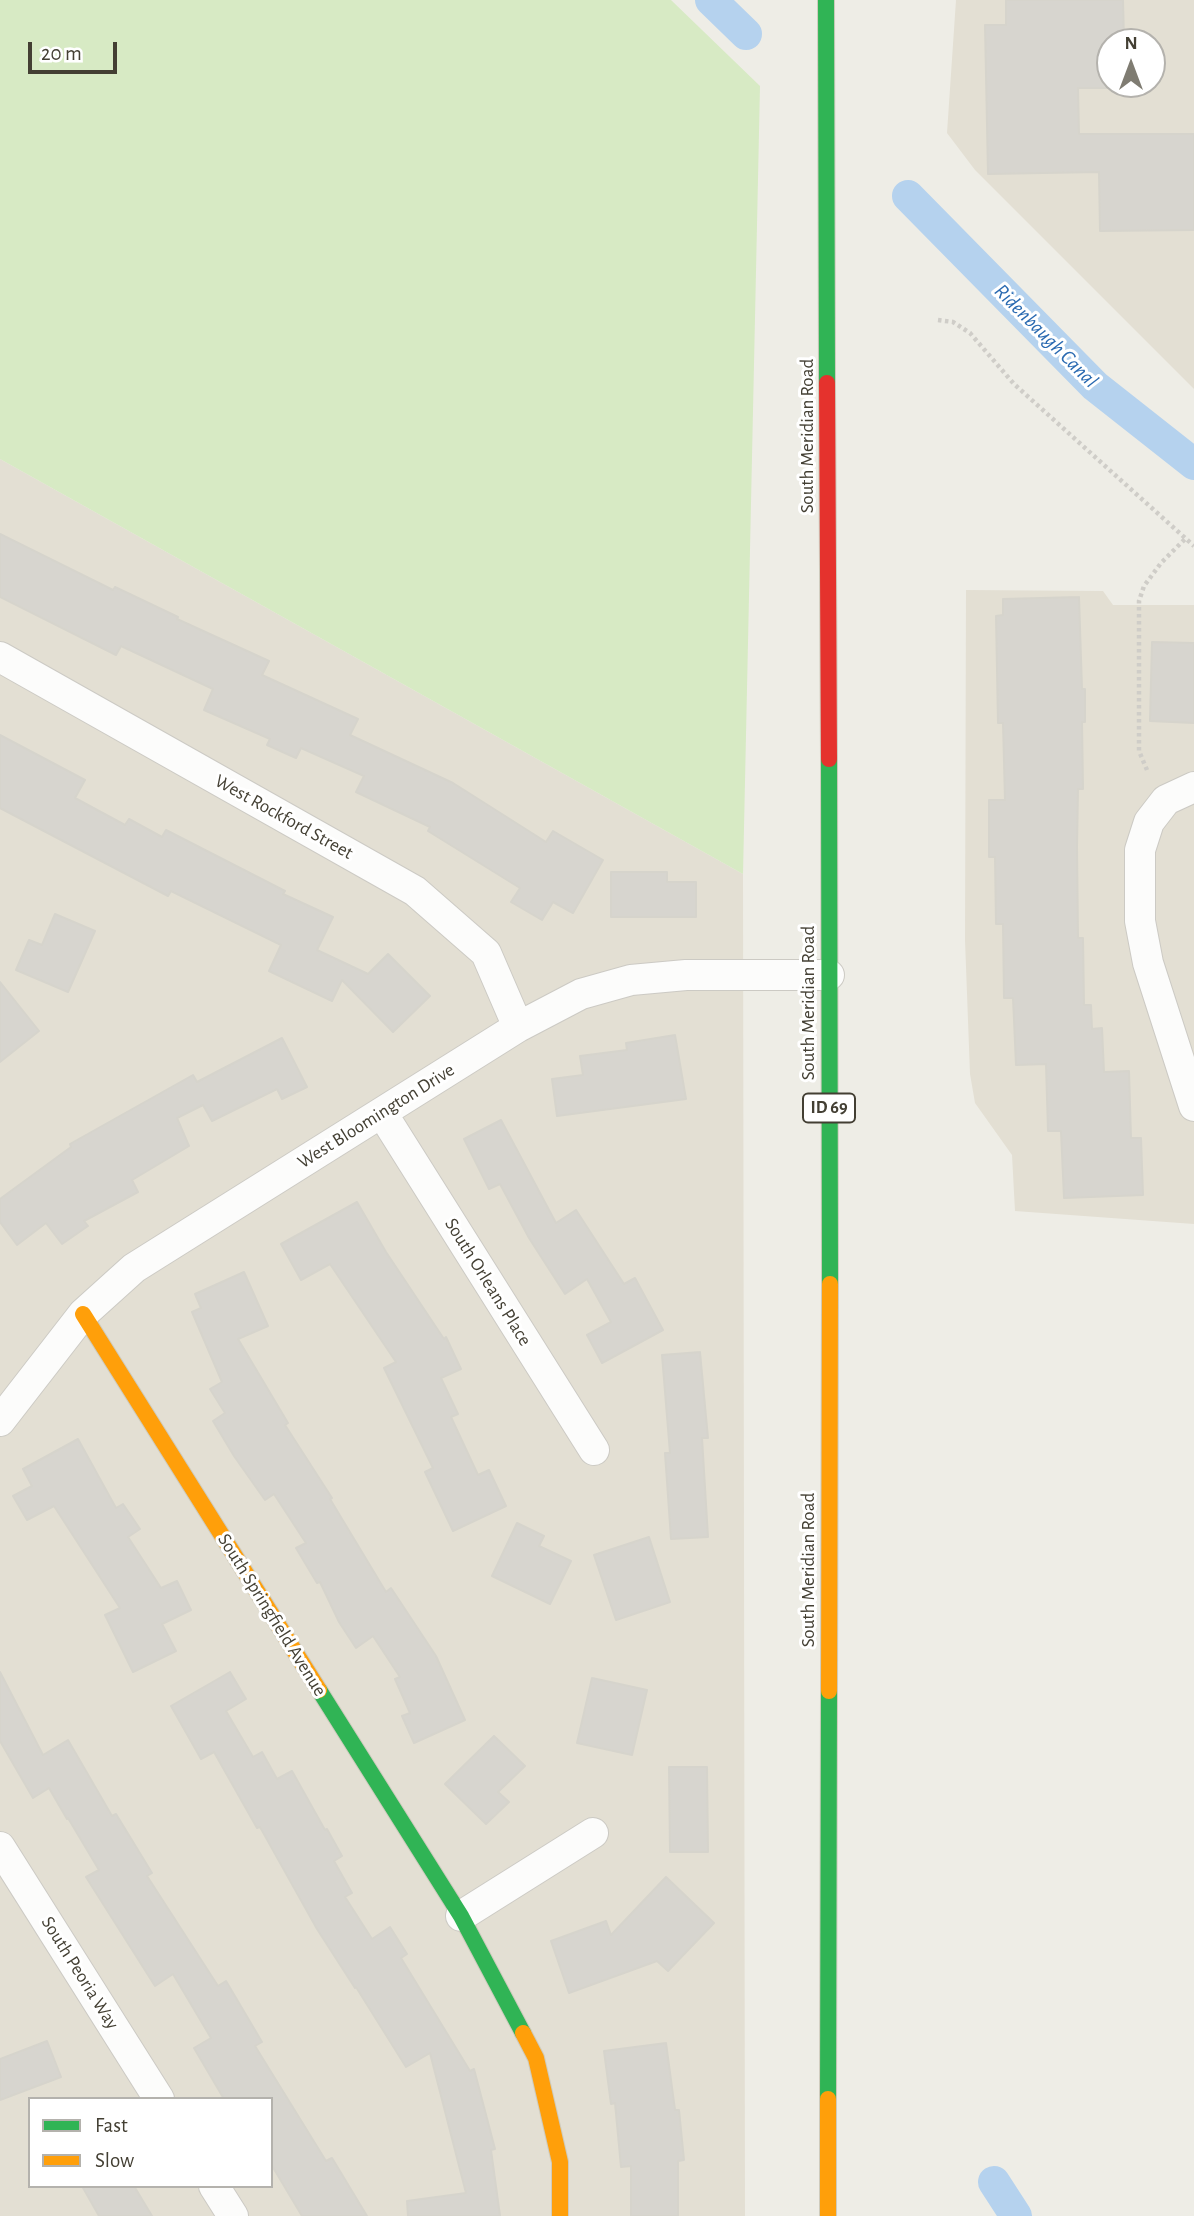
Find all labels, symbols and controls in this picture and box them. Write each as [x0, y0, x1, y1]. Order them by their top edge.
scale bar [32, 28, 121, 72]
north arrow [1096, 28, 1166, 98]
text: N [1124, 34, 1138, 53]
text: 20 m [41, 43, 82, 64]
water label: Ridenbaugh Canal [989, 279, 1103, 393]
street label: South Meridian Road [796, 359, 818, 513]
street label: West Rockford Street [211, 770, 357, 864]
street label: South Meridian Road [797, 926, 819, 1080]
street label: West Bloomington Drive [293, 1058, 459, 1174]
road number: ID 69 [803, 1093, 855, 1122]
street label: South Orleans Place [440, 1214, 536, 1350]
street label: South Meridian Road [797, 1493, 819, 1647]
street label: South Springfield Avenue [213, 1530, 331, 1700]
street label: South Peoria Way [36, 1912, 124, 2034]
legend [28, 2097, 273, 2188]
text: Fast [95, 2115, 128, 2136]
text: Slow [95, 2150, 134, 2171]

